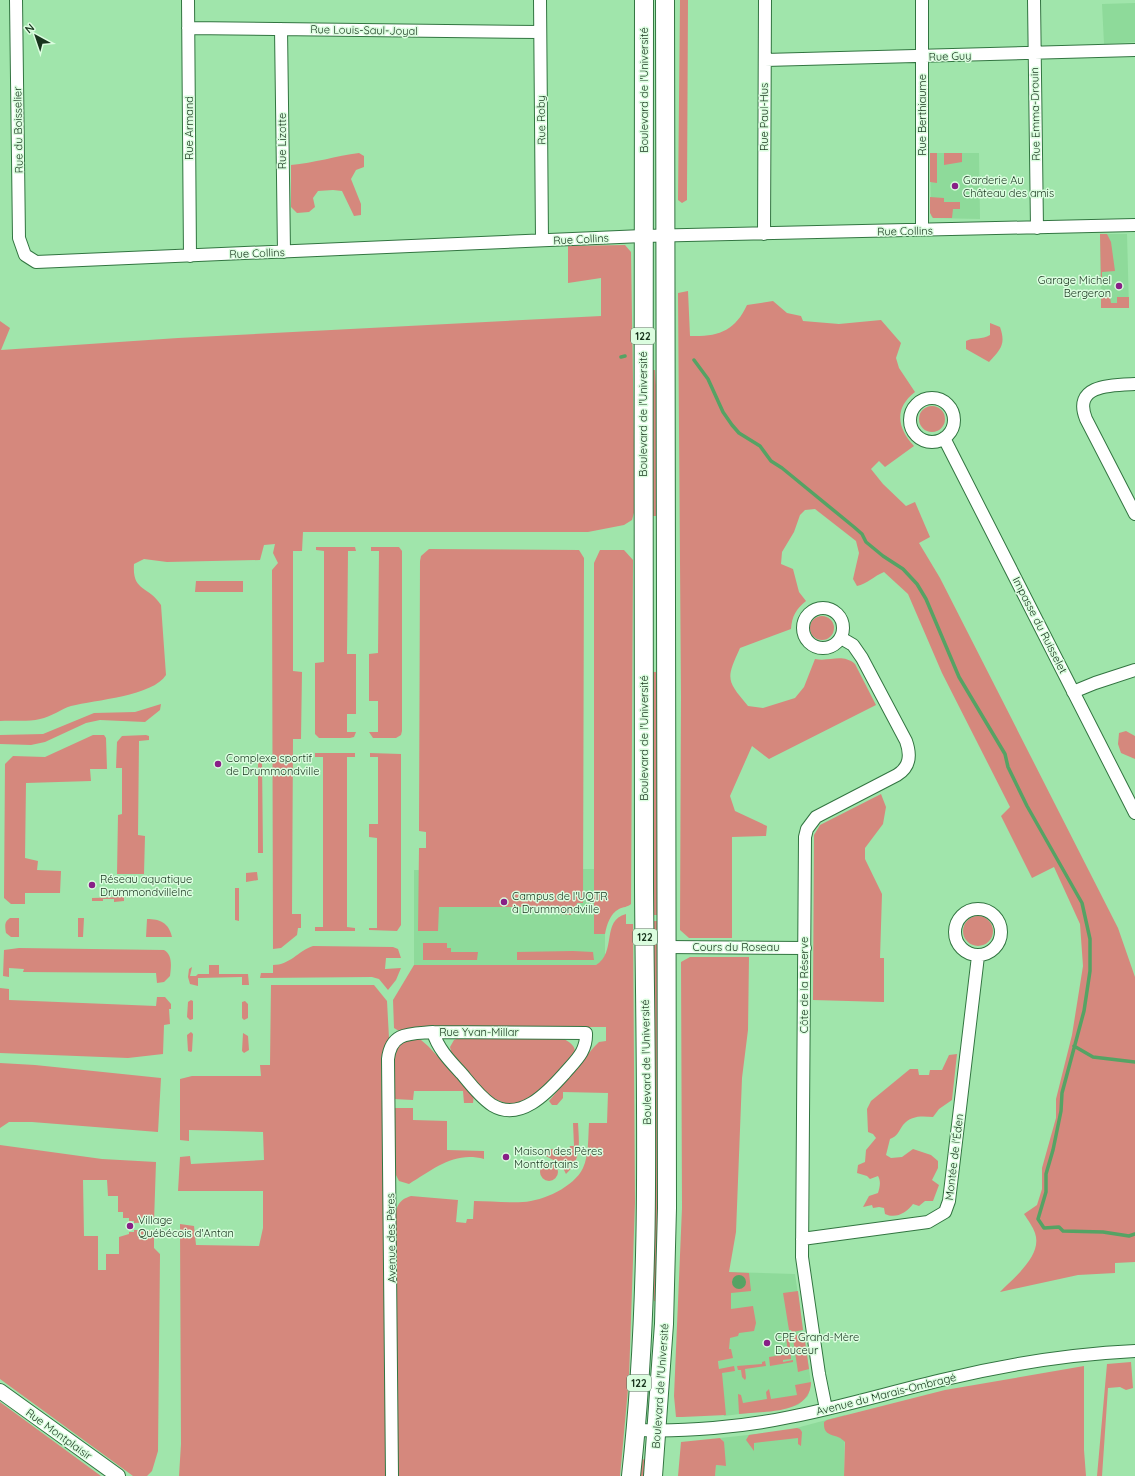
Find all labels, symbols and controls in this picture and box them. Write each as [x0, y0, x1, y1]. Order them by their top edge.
north arrow [16, 16, 56, 56]
text: N [22, 20, 37, 36]
street label: Rue Louis-Saul-Joyal [310, 22, 418, 38]
street label: Boulevard de l'Université [637, 27, 651, 153]
street label: Rue Guy [928, 48, 972, 64]
street label: Rue Emma-Drouin [1027, 67, 1043, 161]
street label: Rue Berthiaume [915, 74, 929, 156]
street label: Rue Paul-Hus [757, 83, 771, 151]
street label: Rue du Boisselier [10, 86, 26, 174]
street label: Rue Roby [534, 95, 548, 145]
street label: Rue Armand [182, 96, 196, 160]
street label: Rue Lizotte [275, 113, 289, 169]
place label: Garderie Au Château des amis [963, 173, 1054, 200]
marker: Garderie Au Château des amis [950, 181, 960, 191]
street label: Rue Collins [877, 224, 933, 238]
street label: Rue Collins [553, 231, 609, 247]
street label: Rue Collins [229, 245, 285, 261]
place label: Garage Michel Bergeron [1038, 273, 1111, 300]
marker: Garage Michel Bergeron [1114, 281, 1124, 291]
road number: 122 [631, 328, 655, 344]
street label: Boulevard de l'Université [636, 351, 650, 477]
street label: Impasse du Ruisselet [1010, 574, 1071, 676]
street label: Boulevard de l'Université [637, 675, 651, 801]
place label: Complexe sportif de Drummondville [226, 751, 319, 778]
marker: Complexe sportif de Drummondville [213, 759, 223, 769]
place label: Réseau aquatique DrummondvilleInc [100, 872, 193, 899]
marker: Réseau aquatique DrummondvilleInc [87, 880, 97, 890]
place label: Campus de l'UQTR à Drummondville [512, 889, 608, 916]
marker: Campus de l'UQTR à Drummondville [499, 897, 509, 907]
road number: 122 [633, 929, 657, 945]
street label: Côte de la Réserve [797, 937, 811, 1033]
street label: Cours du Roseau [693, 940, 779, 954]
street label: Boulevard de l'Université [638, 999, 654, 1125]
street label: Rue Yvan-Millar [439, 1025, 519, 1039]
street label: Montée de l'Éden [942, 1113, 966, 1201]
place label: Maison des Pères Montfortains [514, 1144, 602, 1171]
marker: Maison des Pères Montfortains [501, 1152, 511, 1162]
street label: Avenue des Pères [383, 1193, 399, 1283]
place label: Village Québécois d'Antan [138, 1213, 234, 1240]
marker: Village Québécois d'Antan [125, 1221, 135, 1231]
street label: Boulevard de l'Université [649, 1323, 671, 1449]
place label: CPE Grand-Mère Douceur [775, 1330, 859, 1357]
marker: CPE Grand-Mère Douceur [762, 1338, 772, 1348]
street label: Avenue du Marais-Ombragé [815, 1370, 957, 1418]
road number: 122 [627, 1375, 651, 1391]
street label: Rue Montplaisir [23, 1405, 95, 1463]

